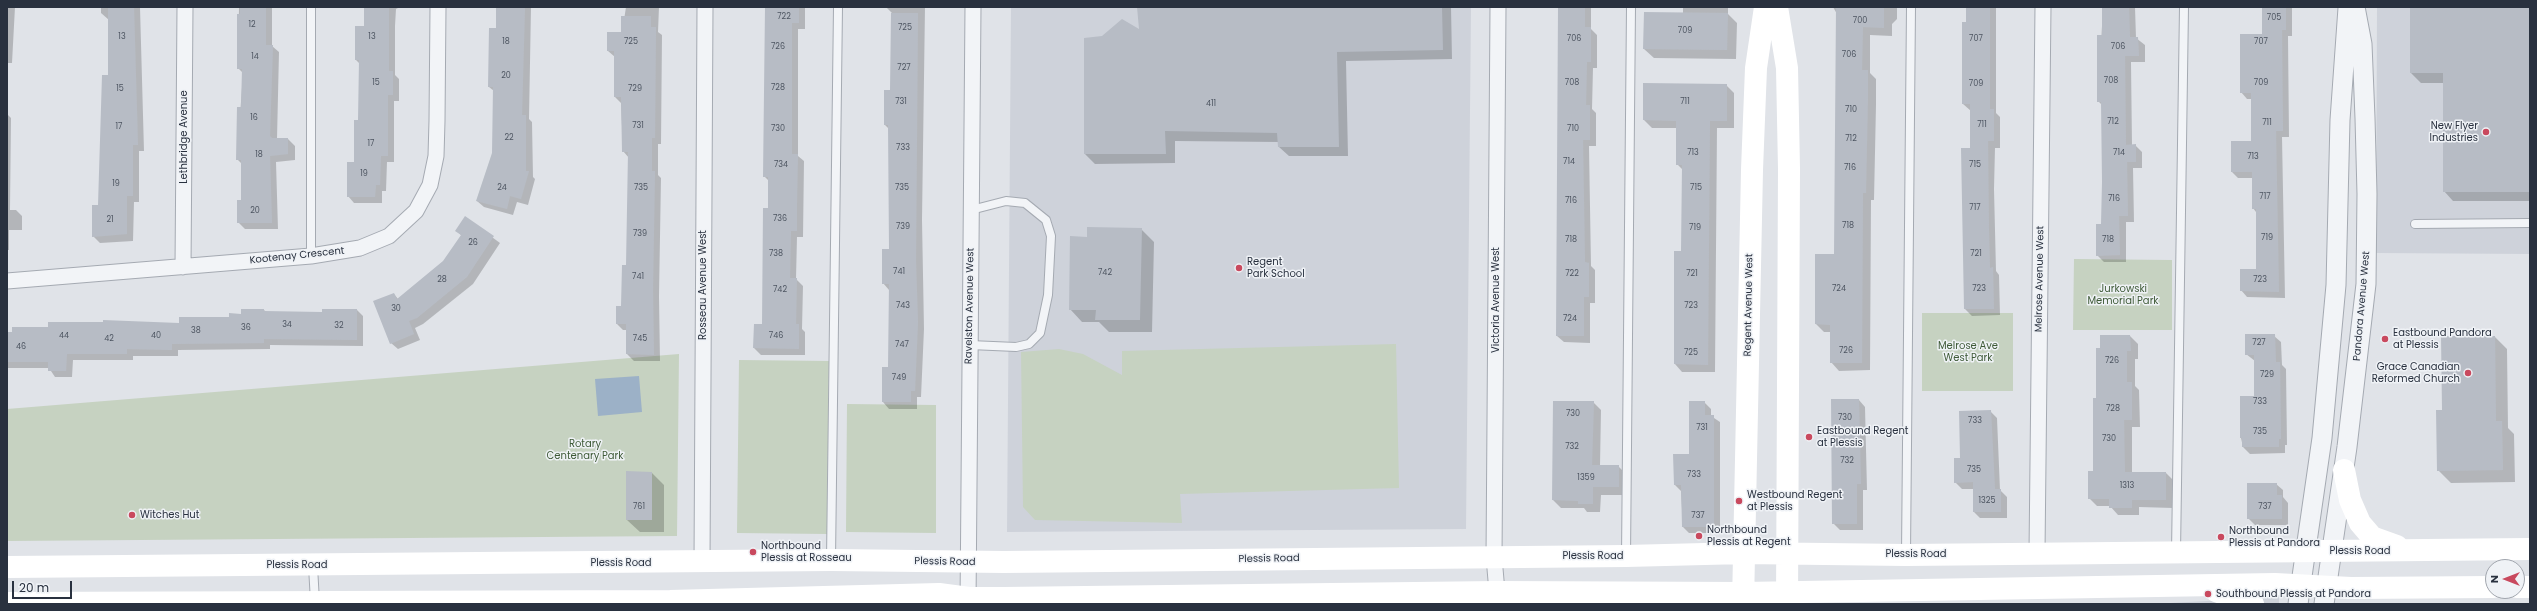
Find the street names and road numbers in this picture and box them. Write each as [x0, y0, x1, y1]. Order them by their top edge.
street label: Lethbridge Avenue [178, 90, 190, 184]
street label: Melrose Avenue West [2033, 226, 2047, 332]
street label: Rosseau Avenue West [697, 230, 709, 340]
street label: Kootenay Crescent [249, 245, 345, 267]
street label: Victoria Avenue West [1490, 247, 1502, 353]
street label: Ravelston Avenue West [963, 248, 977, 364]
street label: Pandora Avenue West [2351, 251, 2373, 361]
street label: Regent Avenue West [1742, 253, 1756, 357]
street label: Plessis Road [2329, 545, 2391, 557]
street label: Plessis Road [1885, 548, 1947, 560]
street label: Plessis Road [1562, 550, 1624, 562]
street label: Plessis Road [1238, 552, 1300, 566]
street label: Plessis Road [914, 555, 976, 569]
street label: Plessis Road [590, 557, 652, 569]
street label: Plessis Road [266, 559, 328, 571]

